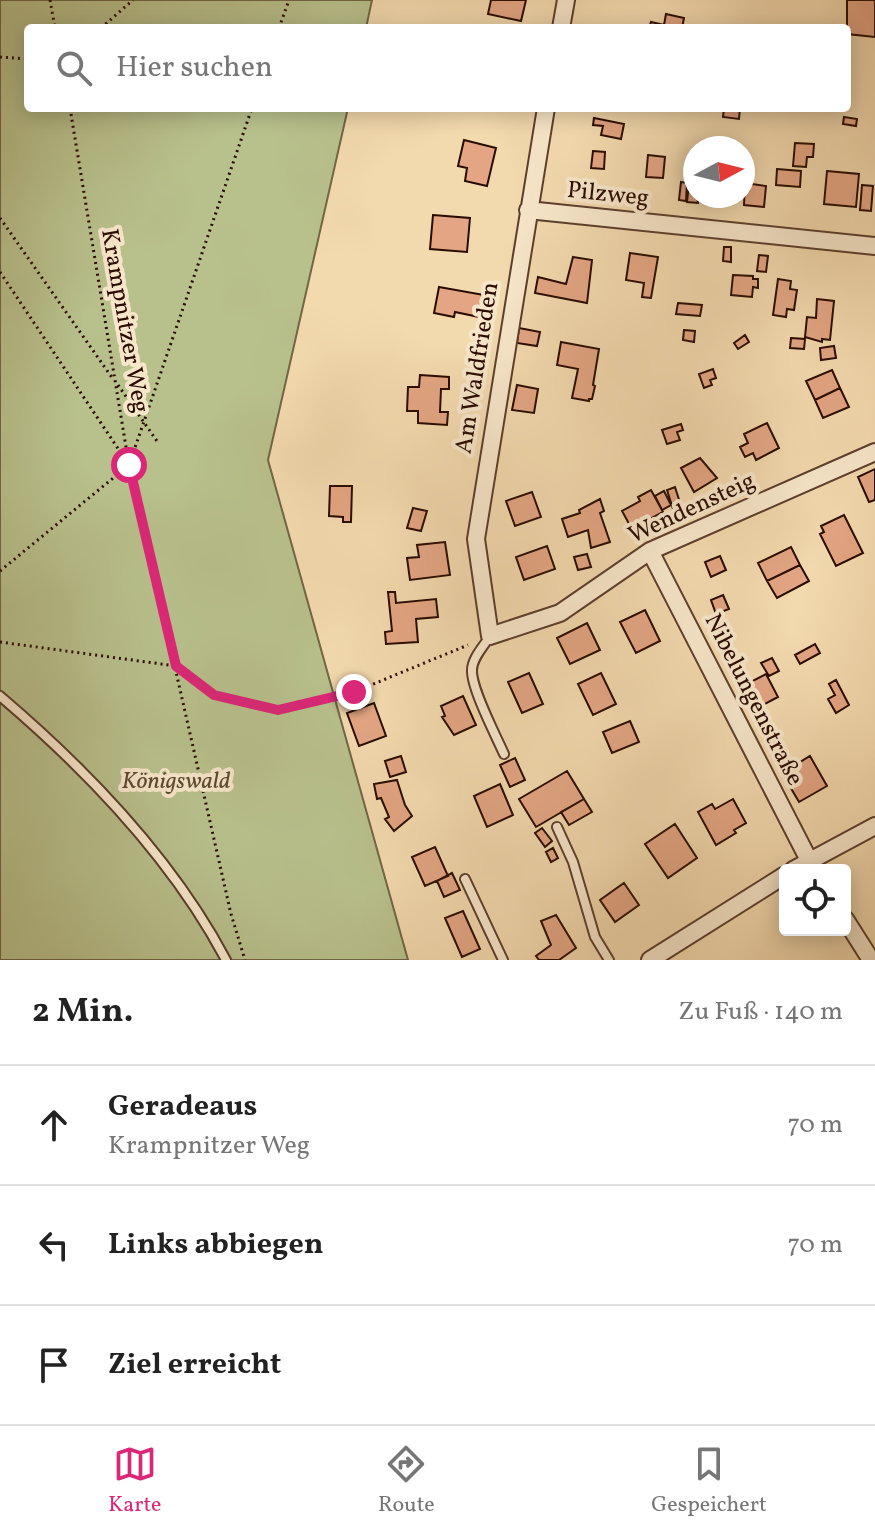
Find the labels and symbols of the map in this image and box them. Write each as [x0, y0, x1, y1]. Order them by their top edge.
north arrow [683, 136, 755, 208]
street label: Pilzweg [565, 174, 651, 216]
street label: Krampnitzer Weg [91, 226, 157, 416]
street label: Am Waldfrieden [448, 280, 508, 456]
route start [111, 447, 147, 483]
street label: Wendensteig [623, 465, 761, 553]
street label: Nibelungenstraße [695, 608, 811, 792]
route end [336, 674, 372, 710]
park label: Königswald [122, 765, 231, 799]

